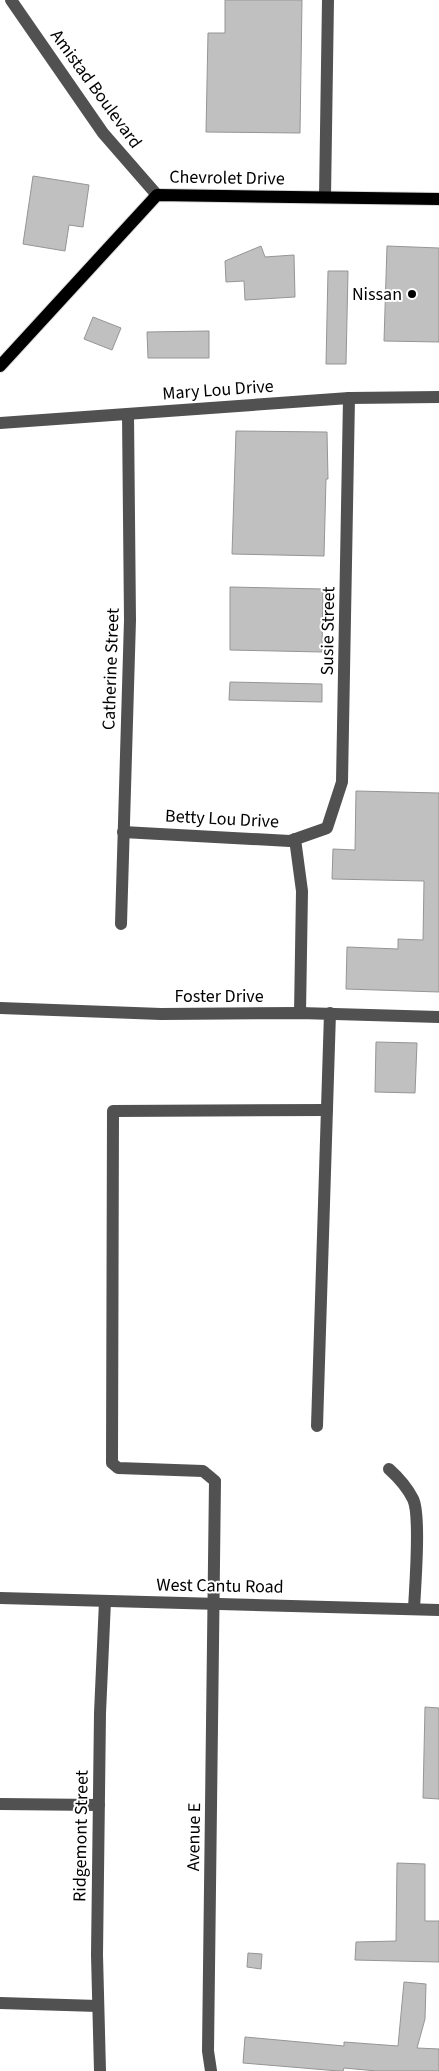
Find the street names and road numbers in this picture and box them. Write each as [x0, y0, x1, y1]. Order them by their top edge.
street label: Amistad Boulevard [44, 24, 148, 154]
street label: Chevrolet Drive [169, 164, 285, 192]
street label: Mary Lou Drive [161, 374, 275, 406]
street label: Susie Street [315, 586, 341, 676]
street label: Catherine Street [96, 608, 126, 730]
street label: Betty Lou Drive [165, 804, 280, 834]
street label: Foster Drive [174, 984, 264, 1009]
street label: West Cantu Road [156, 1572, 284, 1600]
street label: Ridgemont Street [67, 1770, 95, 1902]
street label: Avenue E [181, 1803, 207, 1871]

